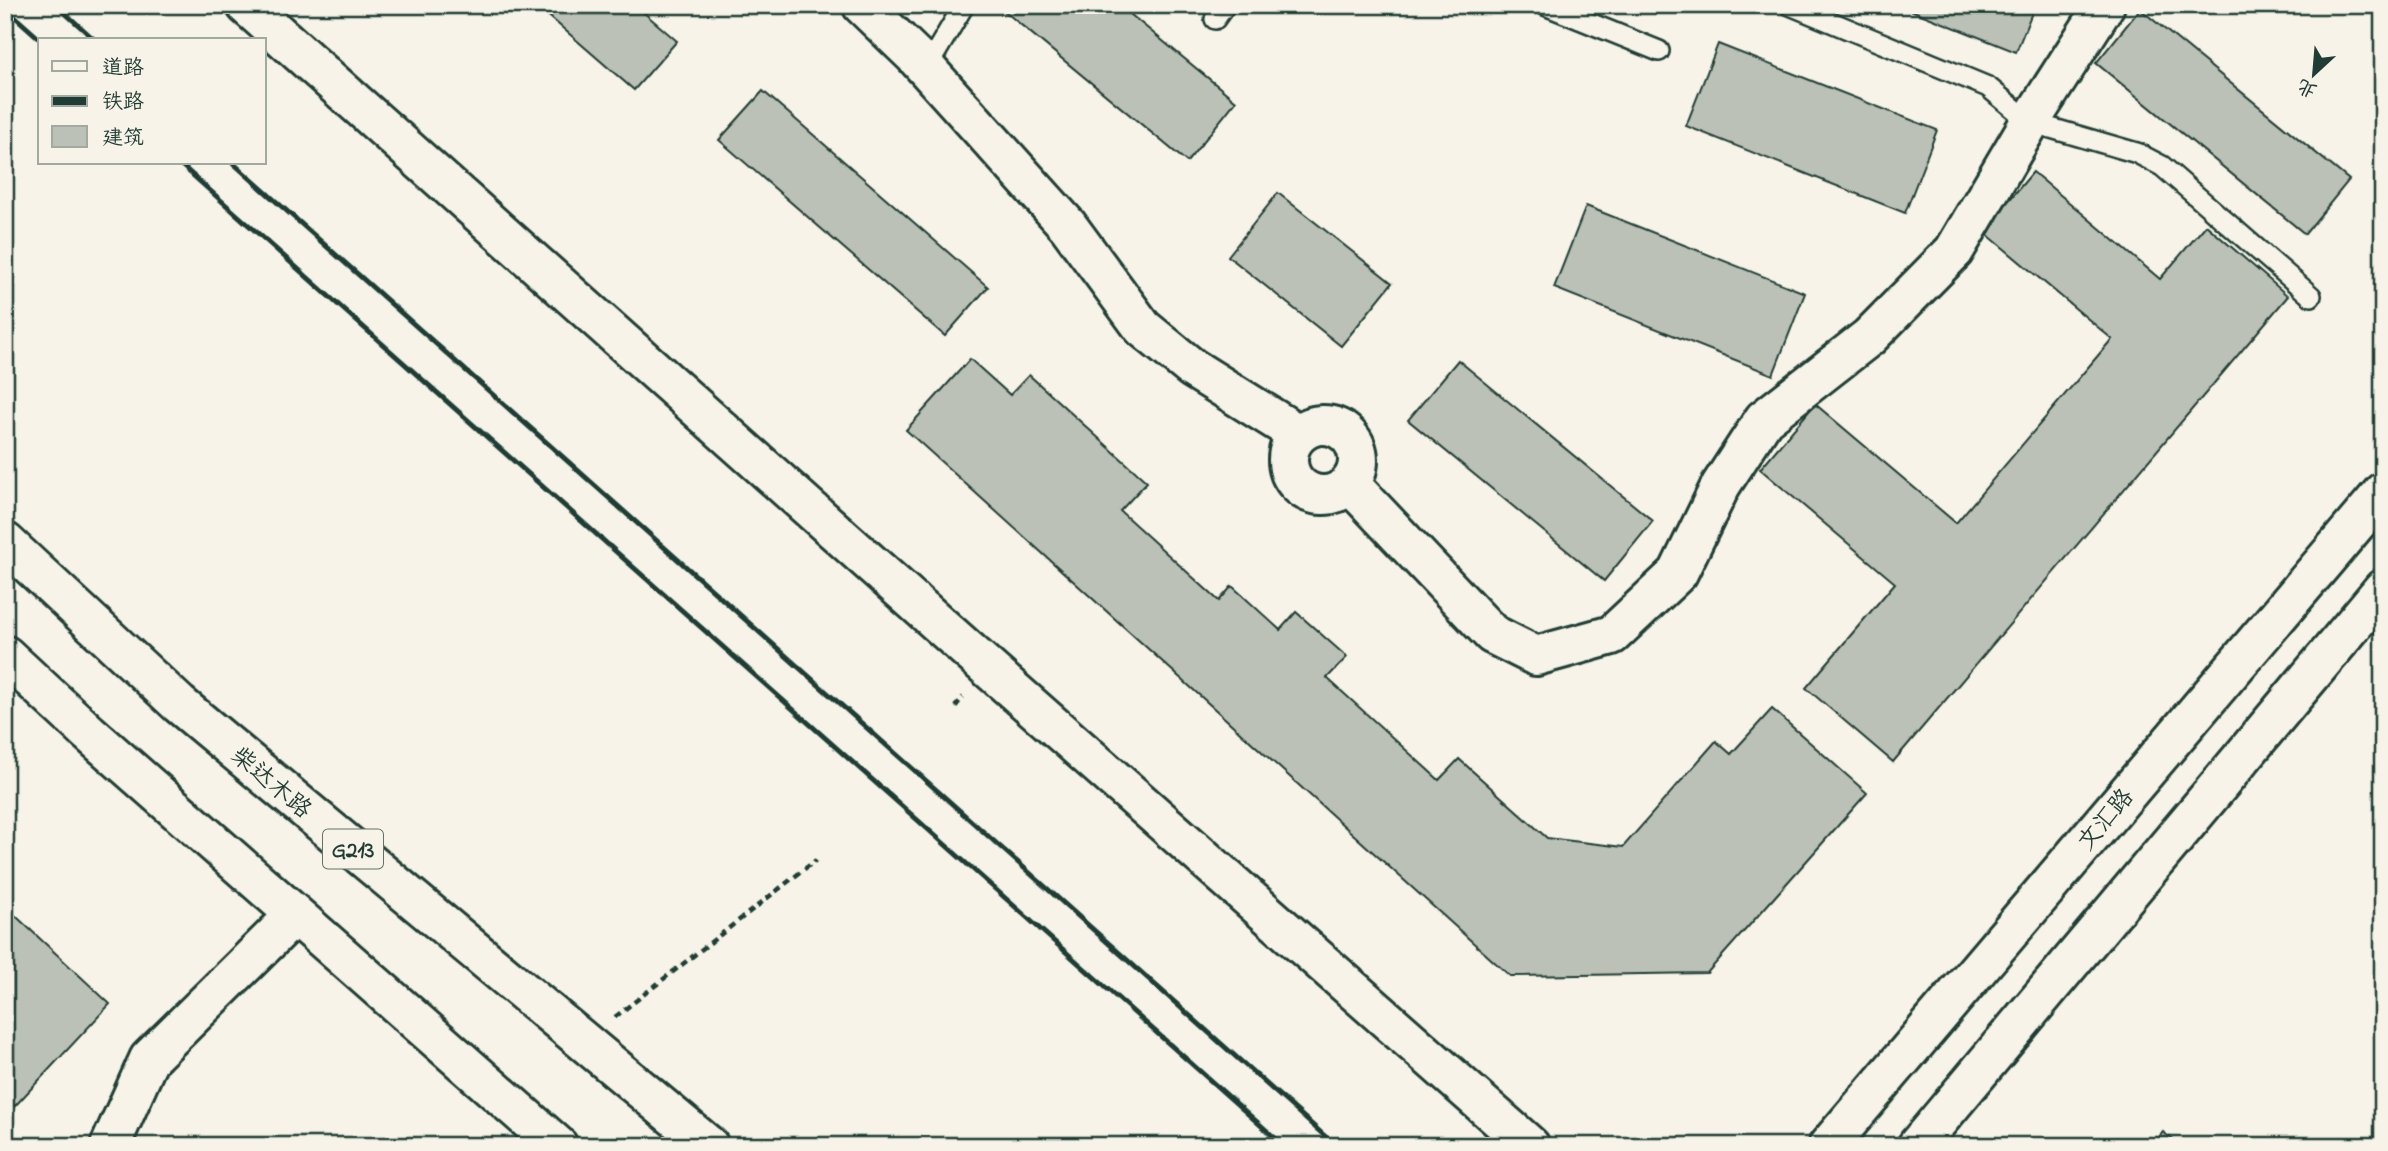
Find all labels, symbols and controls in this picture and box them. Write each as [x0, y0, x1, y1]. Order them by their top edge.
legend [38, 38, 266, 164]
north arrow [2280, 38, 2350, 108]
text: 道路 [102, 54, 144, 84]
text: 北 [2293, 71, 2322, 103]
text: 铁路 [102, 88, 144, 118]
text: 建筑 [102, 124, 144, 154]
street label: 柴达木路 [222, 740, 318, 828]
street label: 文汇路 [2070, 782, 2143, 859]
road number: G213 [323, 830, 383, 869]

